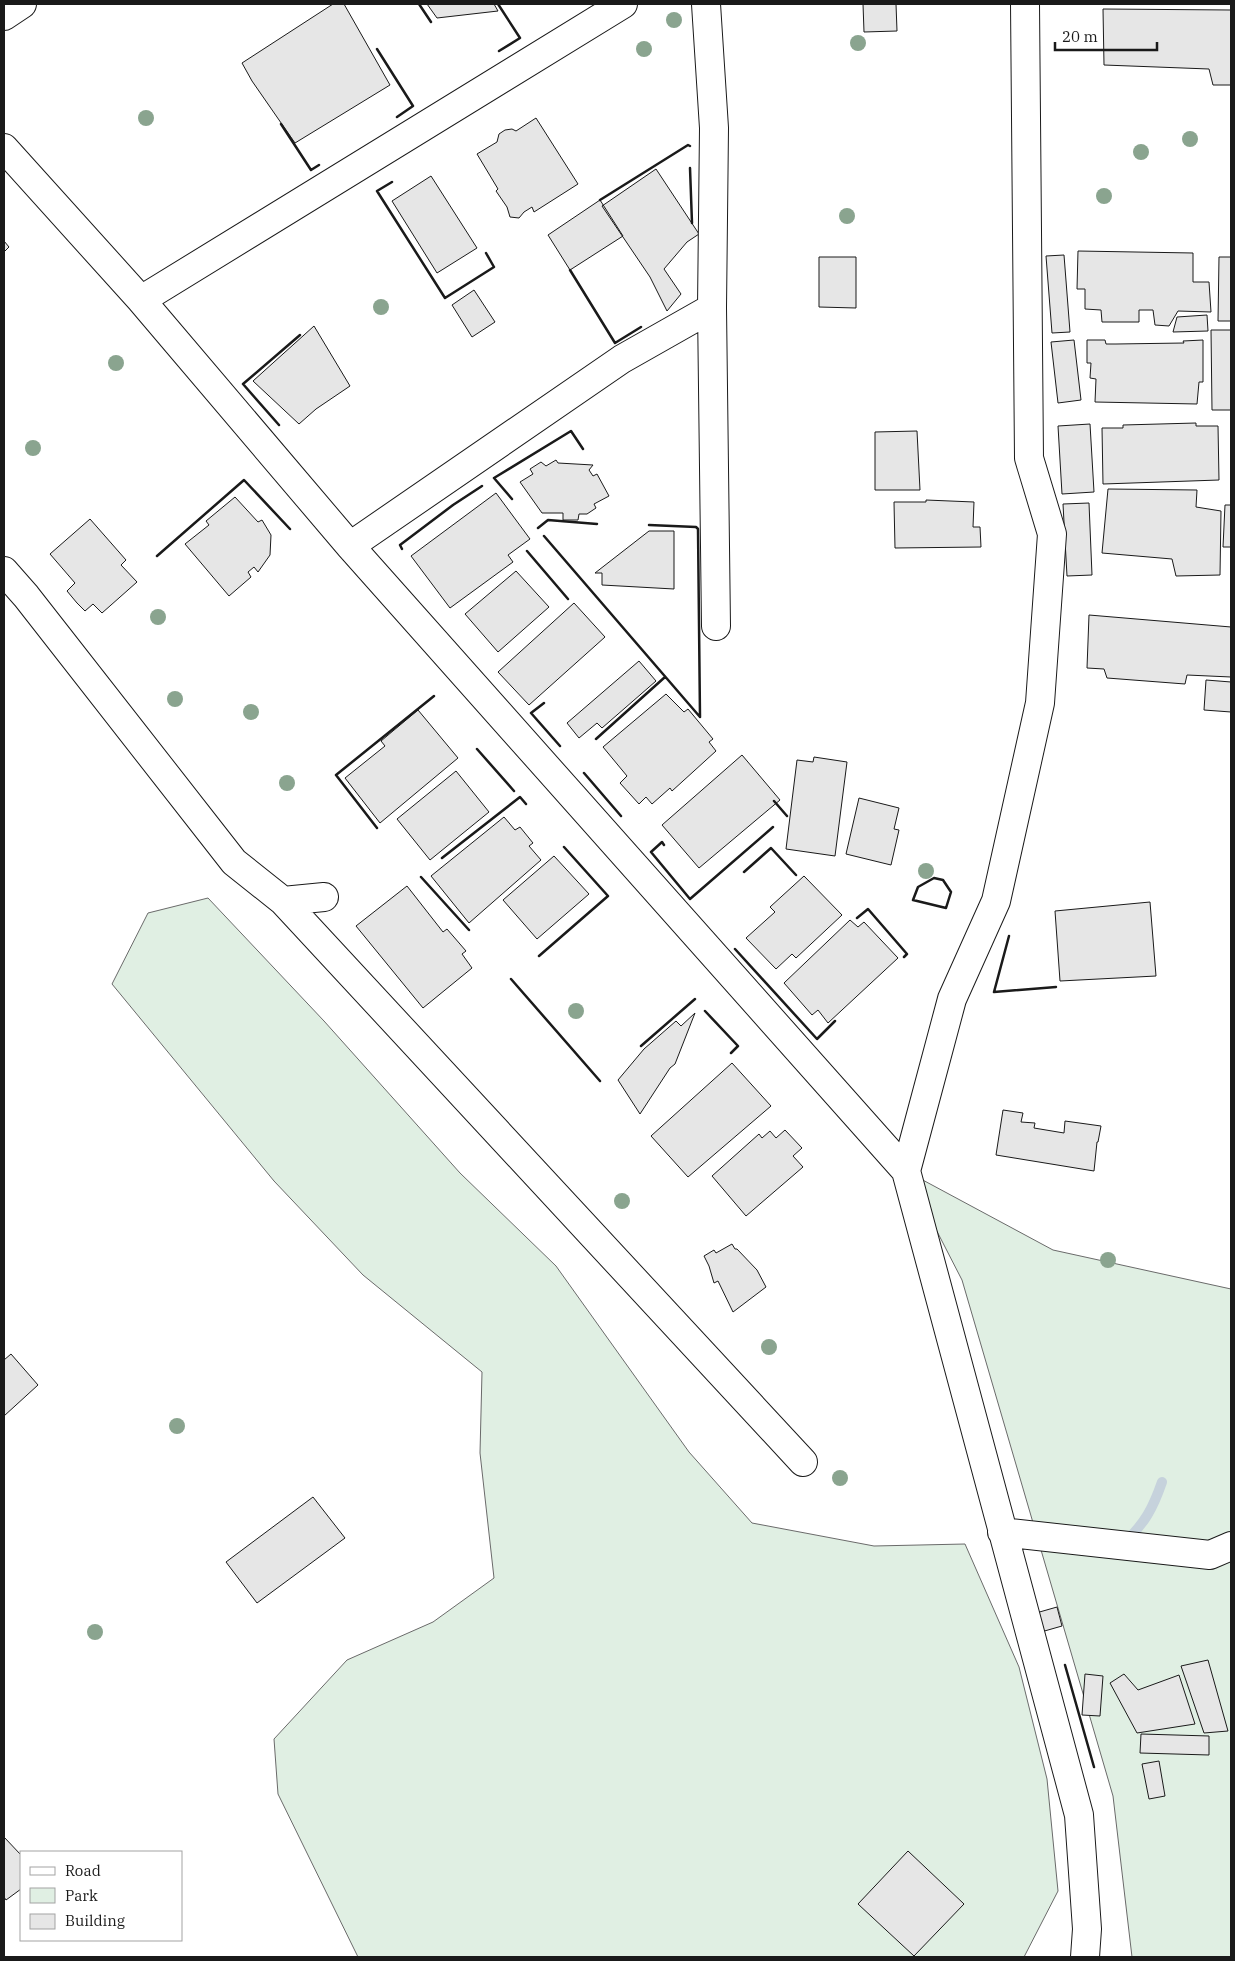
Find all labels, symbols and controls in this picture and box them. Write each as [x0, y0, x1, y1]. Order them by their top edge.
scale bar [1055, 20, 1158, 52]
text: 20 m [1062, 27, 1098, 46]
legend [20, 1851, 182, 1941]
text: Road [65, 1861, 101, 1880]
text: Park [65, 1886, 98, 1905]
text: Building [65, 1911, 125, 1930]

